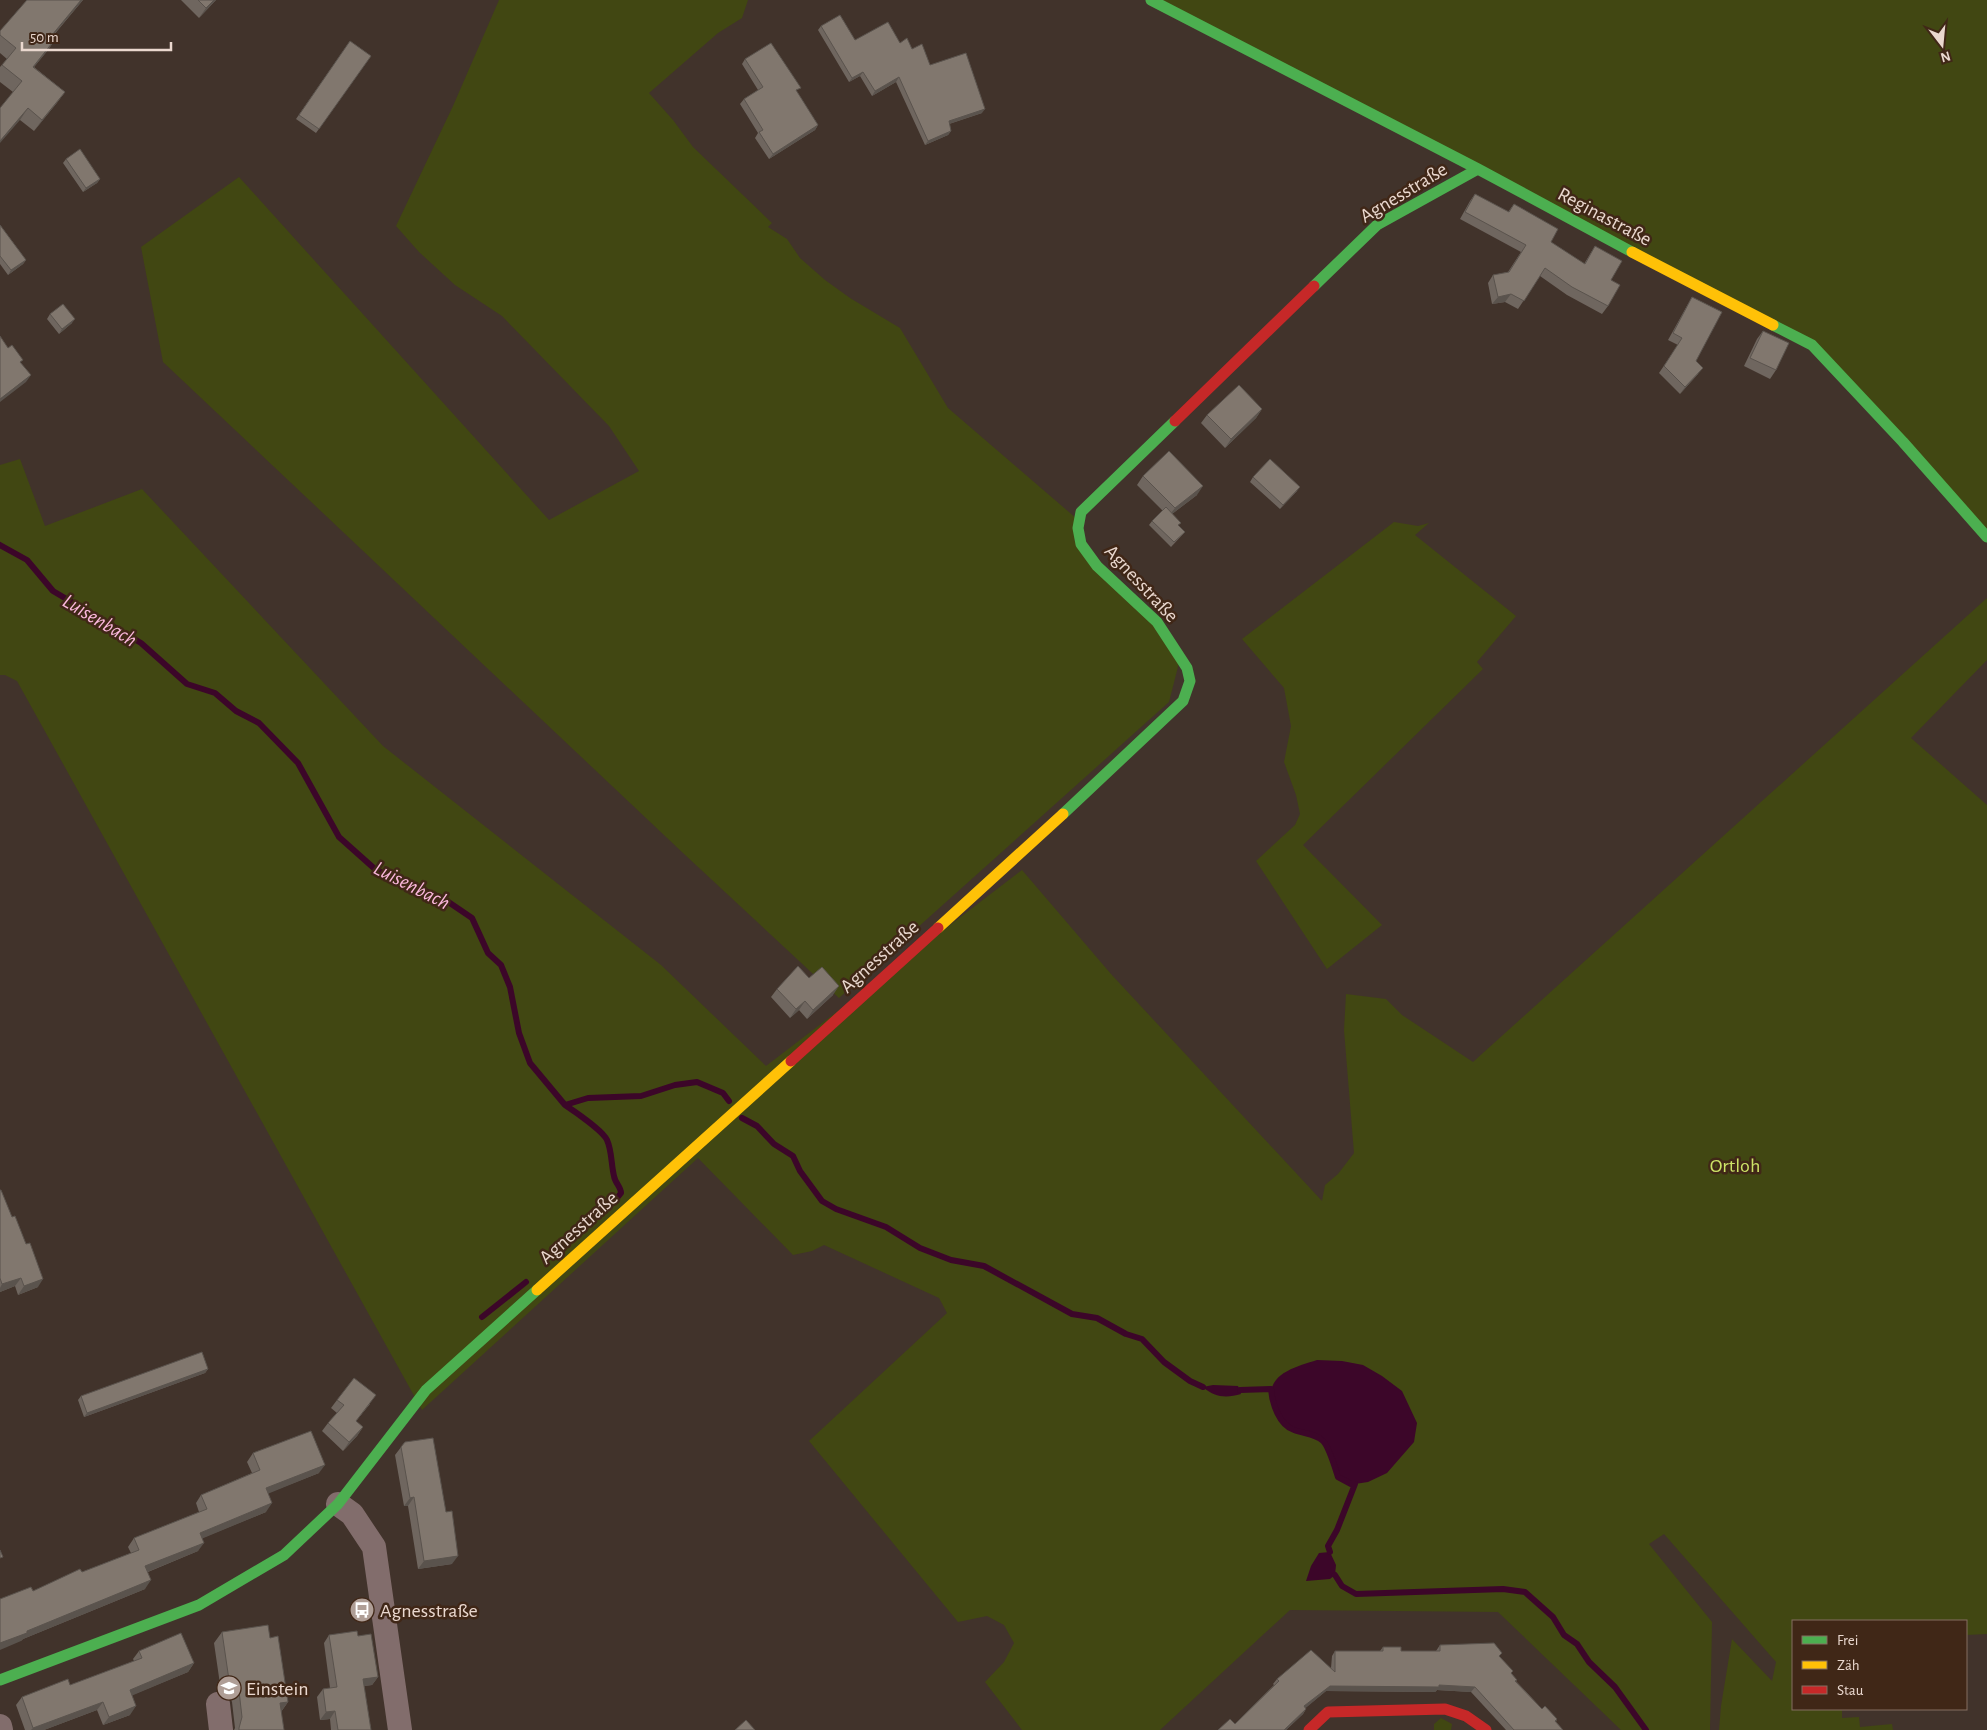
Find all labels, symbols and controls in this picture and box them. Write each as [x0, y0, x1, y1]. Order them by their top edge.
scale bar [22, 20, 171, 52]
north arrow [1917, 20, 1967, 70]
text: 50 m [30, 30, 59, 45]
text: N [1939, 48, 1952, 65]
street label: Agnesstraße [1356, 159, 1451, 227]
street label: Reginastraße [1554, 184, 1655, 250]
street label: Agnesstraße [1101, 541, 1182, 626]
water label: Luisenbach [59, 590, 141, 651]
water label: Luisenbach [370, 857, 453, 914]
street label: Agnesstraße [837, 917, 923, 997]
park label: Ortloh [1710, 1156, 1760, 1176]
street label: Agnesstraße [536, 1188, 622, 1268]
bus stop icon: Agnesstraße [349, 1597, 375, 1623]
place label: Agnesstraße [380, 1601, 478, 1621]
legend [1792, 1620, 1967, 1710]
text: Frei [1837, 1633, 1858, 1648]
text: Zäh [1837, 1658, 1860, 1673]
school or university icon: Einstein [216, 1675, 242, 1701]
place label: Einstein [246, 1679, 309, 1699]
text: Stau [1837, 1683, 1864, 1698]

